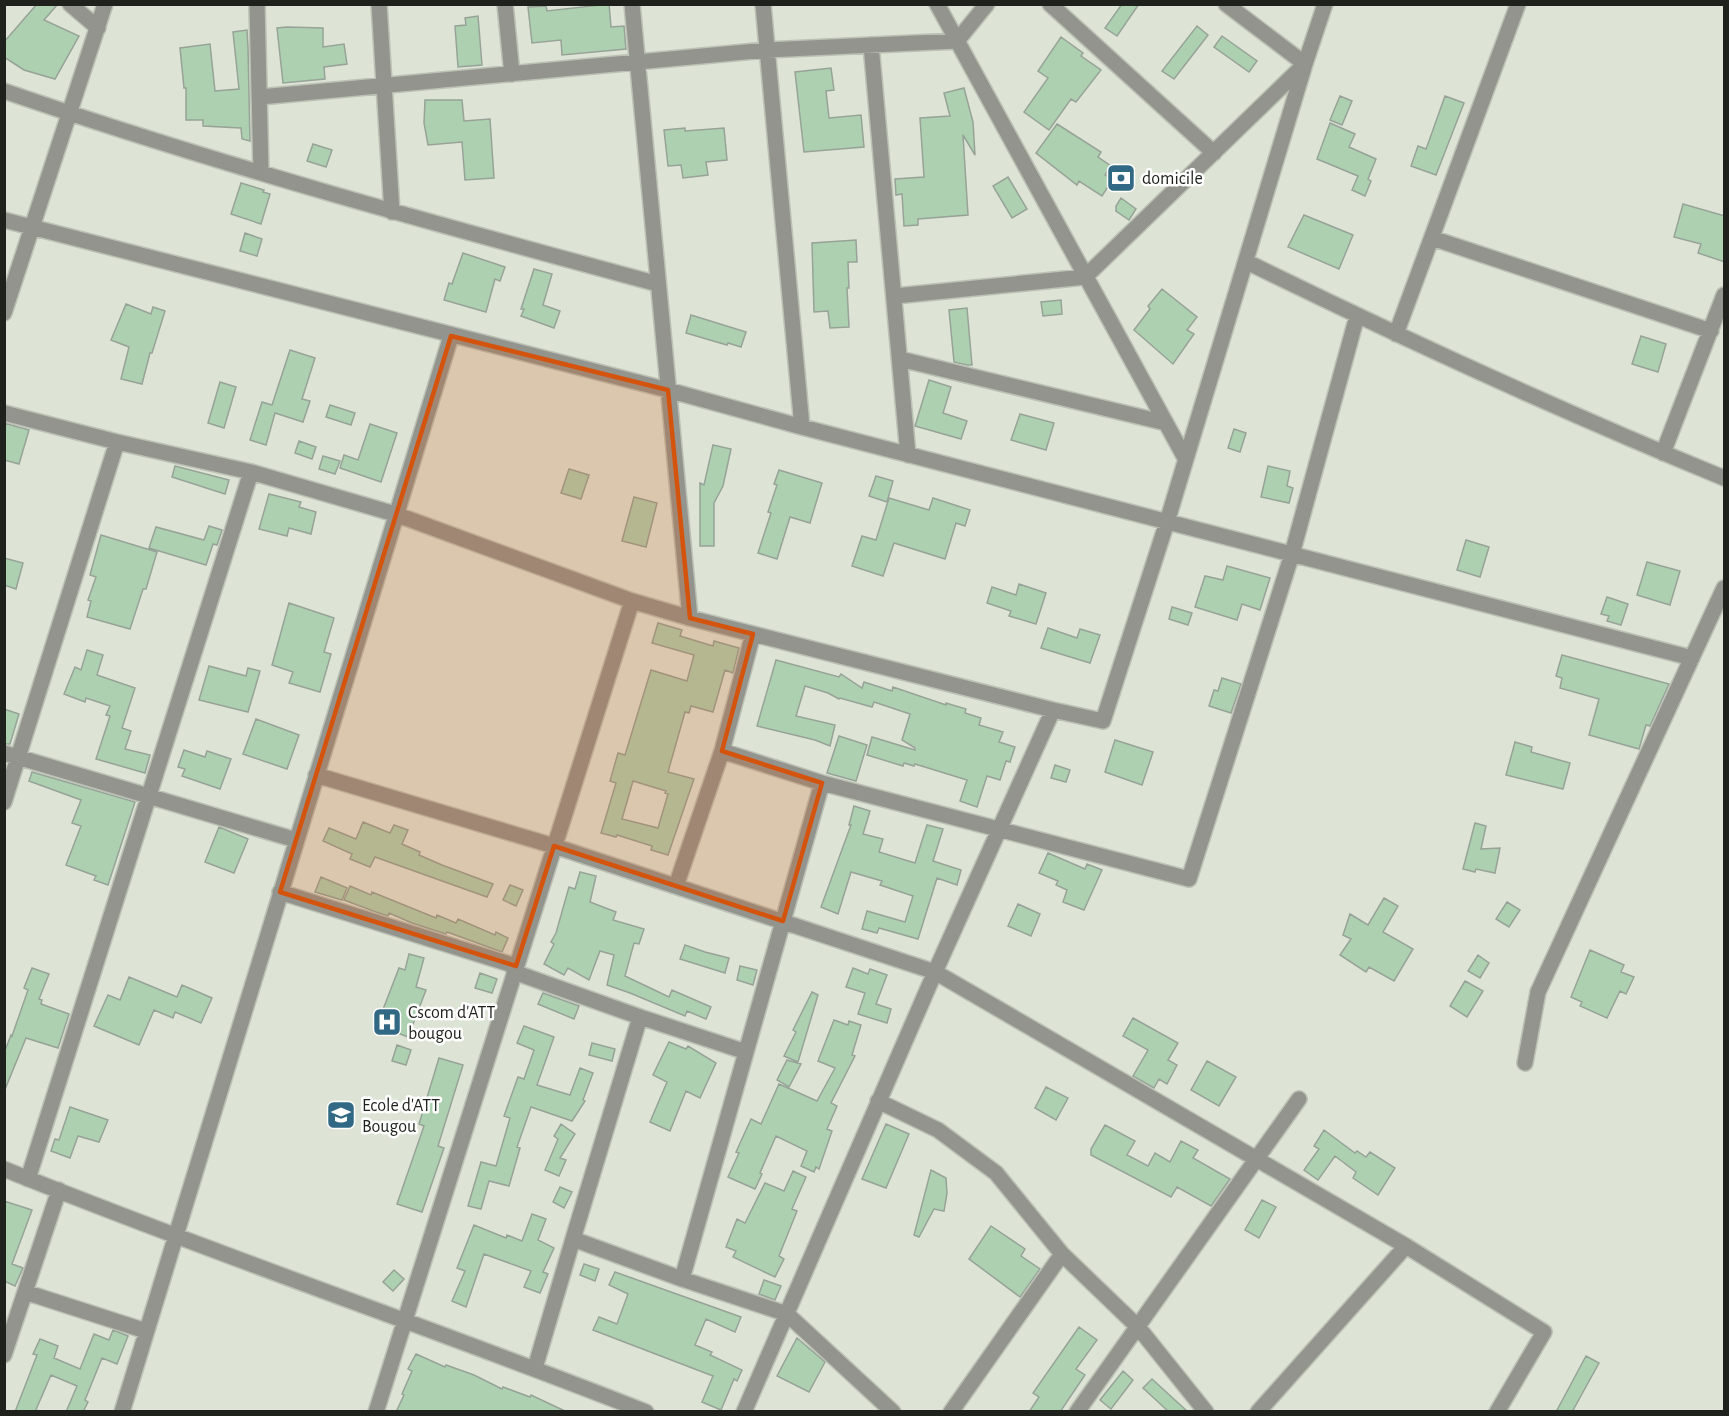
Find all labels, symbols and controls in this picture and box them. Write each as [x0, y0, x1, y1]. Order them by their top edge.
bank icon: domicile [1105, 162, 1137, 194]
place label: domicile [1142, 170, 1203, 188]
place label: Cscom d'ATT bougou [408, 1004, 495, 1043]
hospital icon: Cscom d'ATT bougou [371, 1006, 403, 1038]
place label: Ecole d'ATT Bougou [362, 1097, 440, 1136]
school or university icon: Ecole d'ATT Bougou [325, 1099, 357, 1131]

